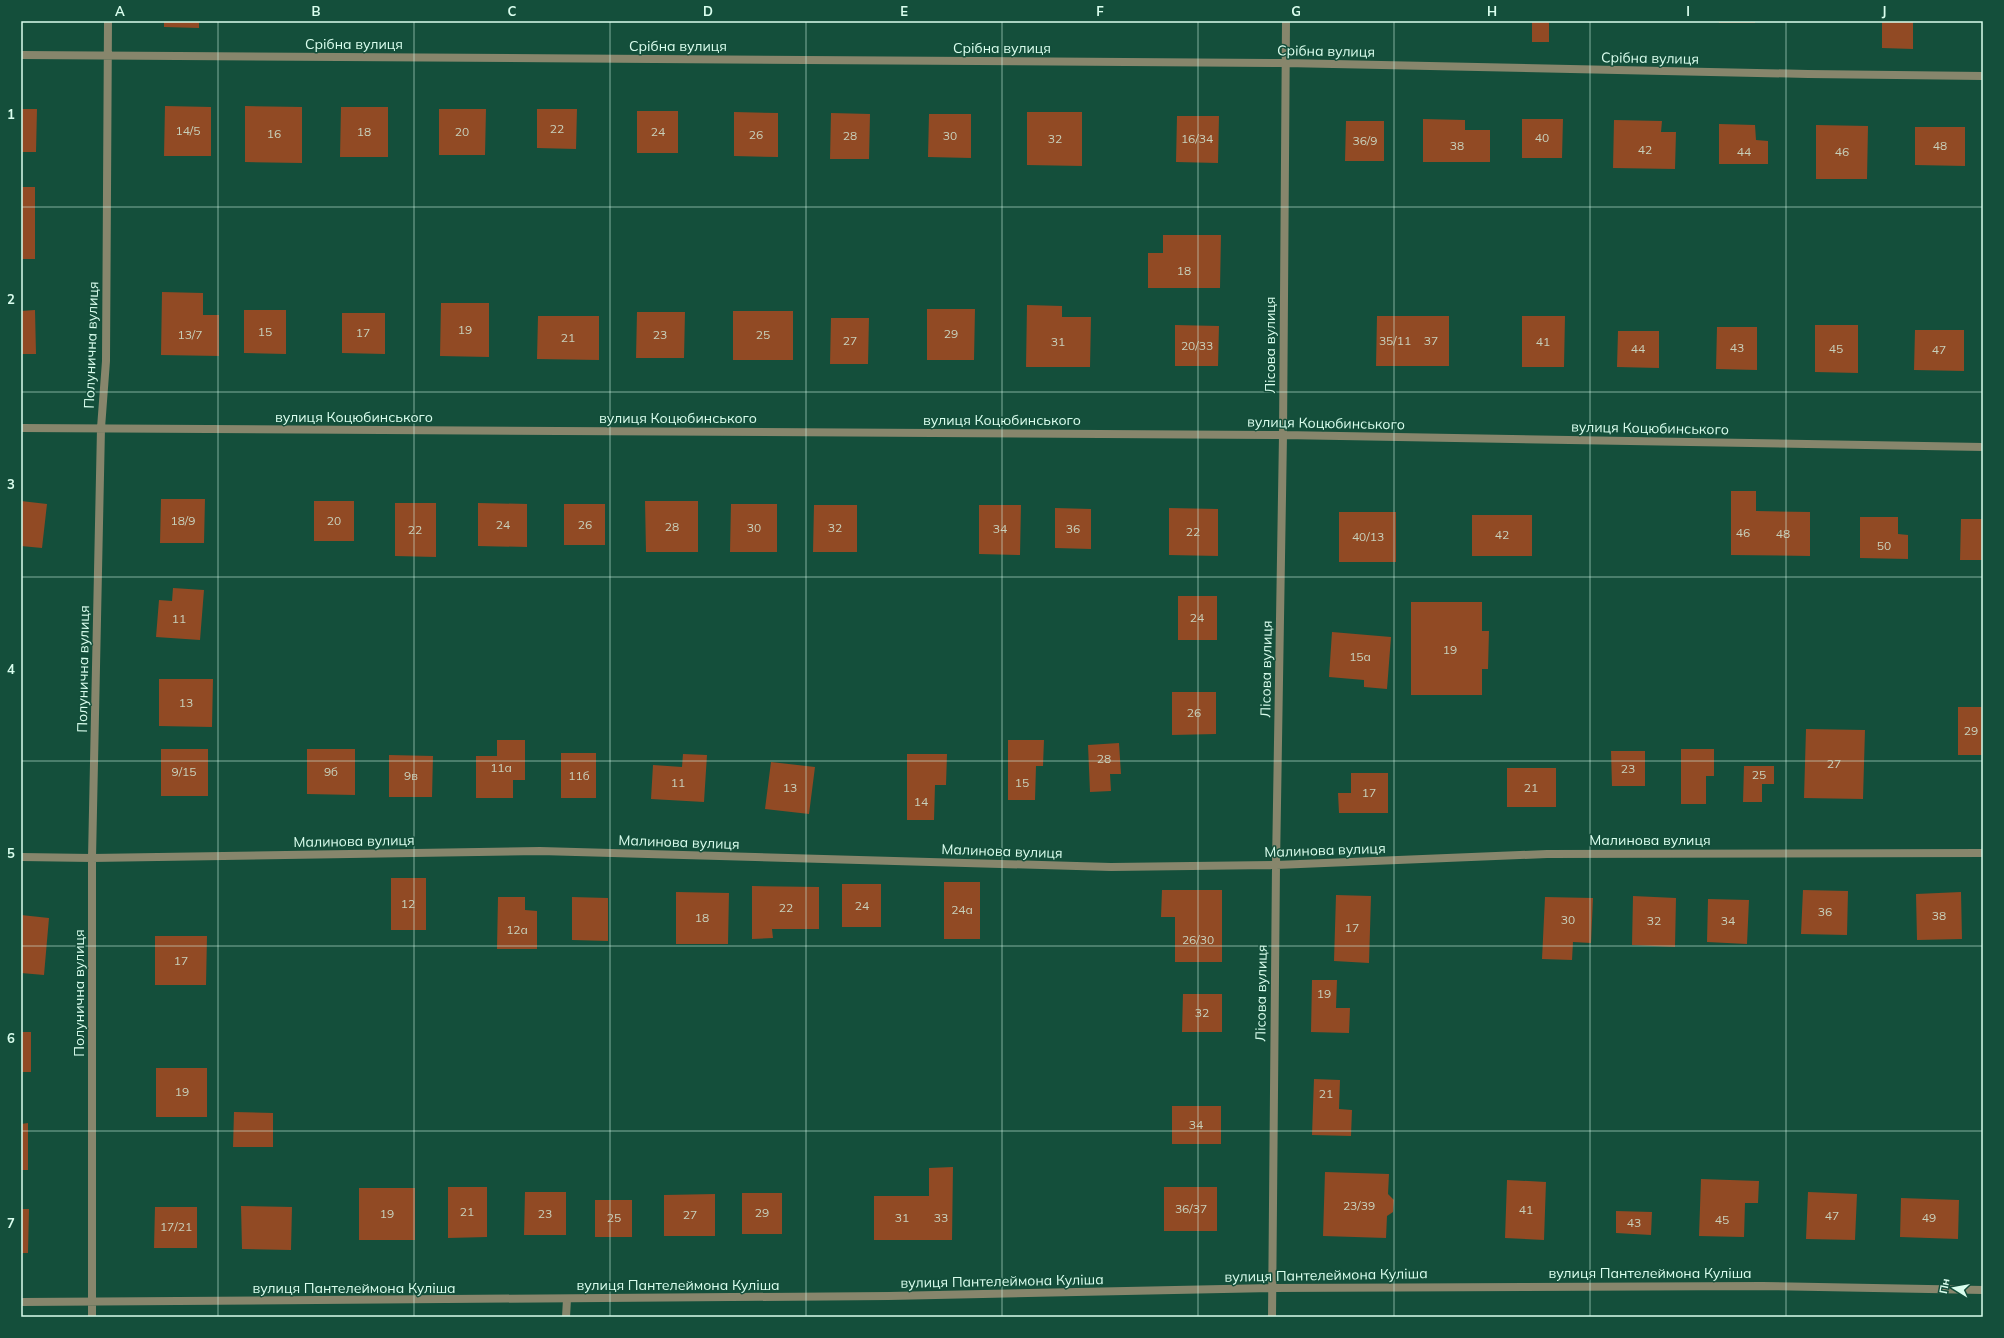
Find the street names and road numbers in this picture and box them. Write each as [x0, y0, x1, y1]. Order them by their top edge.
street label: Срібна вулиця [305, 35, 403, 53]
street label: Срібна вулиця [629, 37, 727, 55]
street label: Срібна вулиця [953, 39, 1051, 57]
street label: Срібна вулиця [1277, 41, 1375, 61]
street label: Срібна вулиця [1601, 48, 1699, 68]
street label: Полунична вулиця [80, 281, 102, 409]
street label: Лісова вулиця [1261, 296, 1279, 394]
street label: вулиця Коцюбинського [275, 408, 433, 426]
street label: вулиця Коцюбинського [599, 409, 757, 427]
street label: вулиця Коцюбинського [923, 411, 1081, 429]
street label: вулиця Коцюбинського [1247, 413, 1405, 433]
street label: вулиця Коцюбинського [1571, 418, 1729, 438]
street label: Полунична вулиця [73, 605, 93, 733]
street label: Лісова вулиця [1256, 620, 1276, 718]
street label: Малинова вулиця [293, 831, 415, 851]
street label: Малинова вулиця [618, 831, 740, 853]
street label: Малинова вулиця [1589, 831, 1711, 849]
street label: Малинова вулиця [1264, 839, 1386, 861]
street label: Малинова вулиця [941, 840, 1063, 862]
street label: Полунична вулиця [70, 929, 88, 1057]
street label: Лісова вулиця [1251, 944, 1271, 1042]
street label: вулиця Пантелеймона Куліша [1224, 1264, 1428, 1286]
street label: вулиця Пантелеймона Куліша [1548, 1264, 1752, 1282]
street label: вулиця Пантелеймона Куліша [900, 1270, 1104, 1292]
street label: вулиця Пантелеймона Куліша [576, 1276, 780, 1294]
street label: вулиця Пантелеймона Куліша [252, 1279, 456, 1297]

